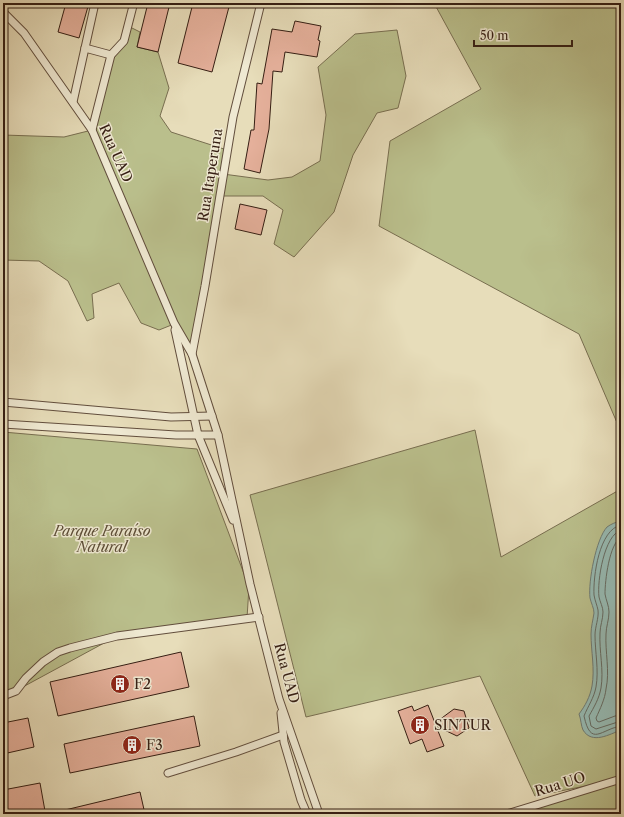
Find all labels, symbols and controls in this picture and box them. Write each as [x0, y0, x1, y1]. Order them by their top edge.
scale bar [474, 22, 572, 48]
text: 50 m [480, 28, 509, 43]
street label: Rua UAD [95, 121, 137, 185]
street label: Rua Itaperuna [194, 126, 226, 223]
park label: Parque Paraíso Natural [52, 522, 151, 556]
street label: Rua UAD [270, 641, 304, 705]
building icon: F2 [109, 673, 131, 695]
place label: F2 [134, 675, 151, 693]
building icon: SINTUR [409, 714, 431, 736]
place label: SINTUR [434, 716, 492, 734]
building icon: F3 [121, 734, 143, 756]
place label: F3 [146, 736, 163, 754]
street label: Rua UO [532, 768, 588, 800]

